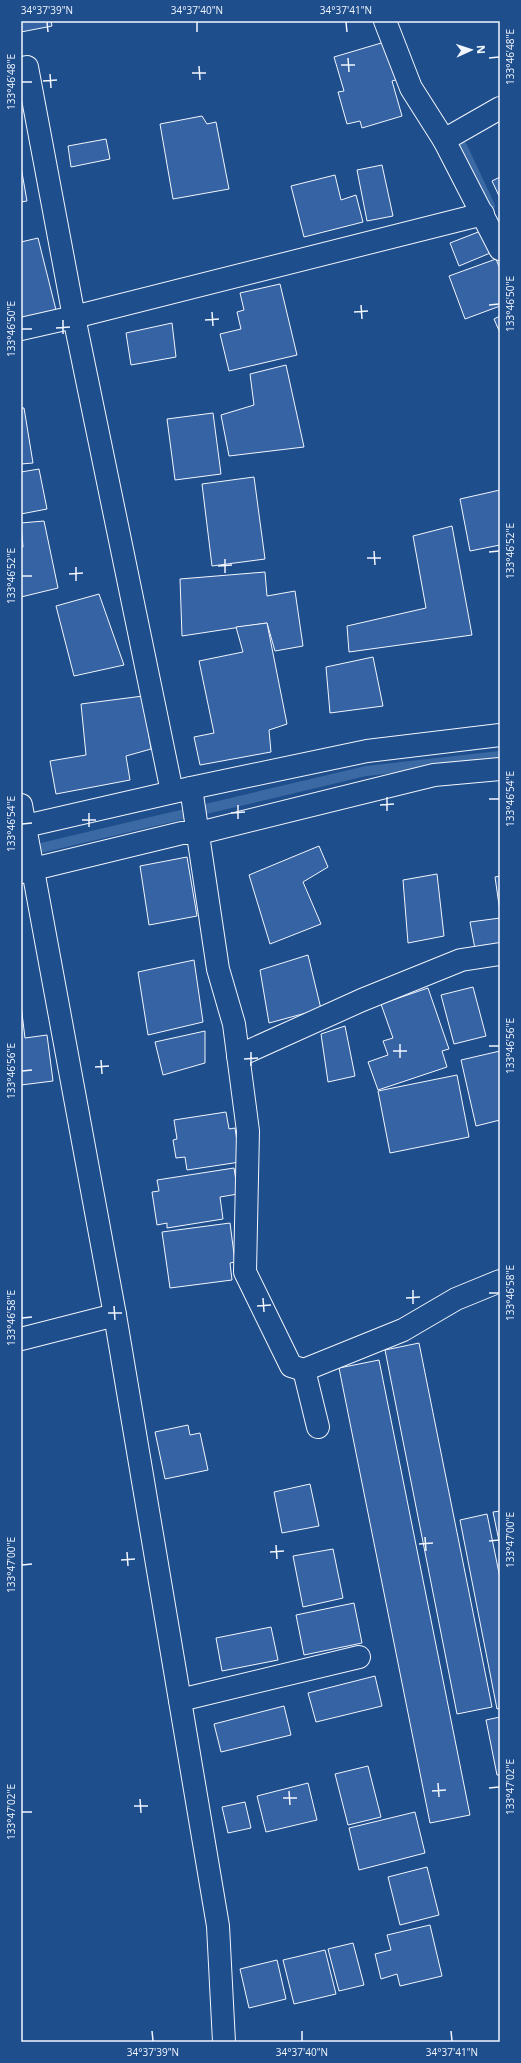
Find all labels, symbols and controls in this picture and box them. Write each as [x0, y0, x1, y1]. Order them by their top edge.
text: 34°37'39"N [21, 3, 73, 17]
text: 34°37'40"N [171, 3, 223, 17]
text: 34°37'41"N [320, 3, 372, 17]
text: 133°46'48"E [503, 29, 517, 85]
north arrow [451, 30, 491, 70]
text: N [474, 45, 489, 54]
text: 133°46'48"E [4, 54, 18, 110]
text: 133°46'50"E [503, 276, 517, 332]
text: 133°46'50"E [4, 301, 18, 357]
text: 133°46'52"E [503, 523, 517, 579]
text: 133°46'52"E [4, 548, 18, 604]
text: 133°46'54"E [503, 771, 517, 827]
text: 133°46'54"E [4, 796, 18, 852]
text: 133°46'56"E [503, 1018, 517, 1074]
text: 133°46'56"E [4, 1043, 18, 1099]
text: 133°46'58"E [503, 1265, 517, 1321]
text: 133°46'58"E [4, 1290, 18, 1346]
text: 133°47'00"E [503, 1512, 517, 1568]
text: 133°47'00"E [4, 1537, 18, 1593]
text: 133°47'02"E [503, 1759, 517, 1815]
text: 133°47'02"E [4, 1784, 18, 1840]
text: 34°37'39"N [127, 2045, 179, 2059]
text: 34°37'40"N [276, 2045, 328, 2059]
text: 34°37'41"N [426, 2045, 478, 2059]

